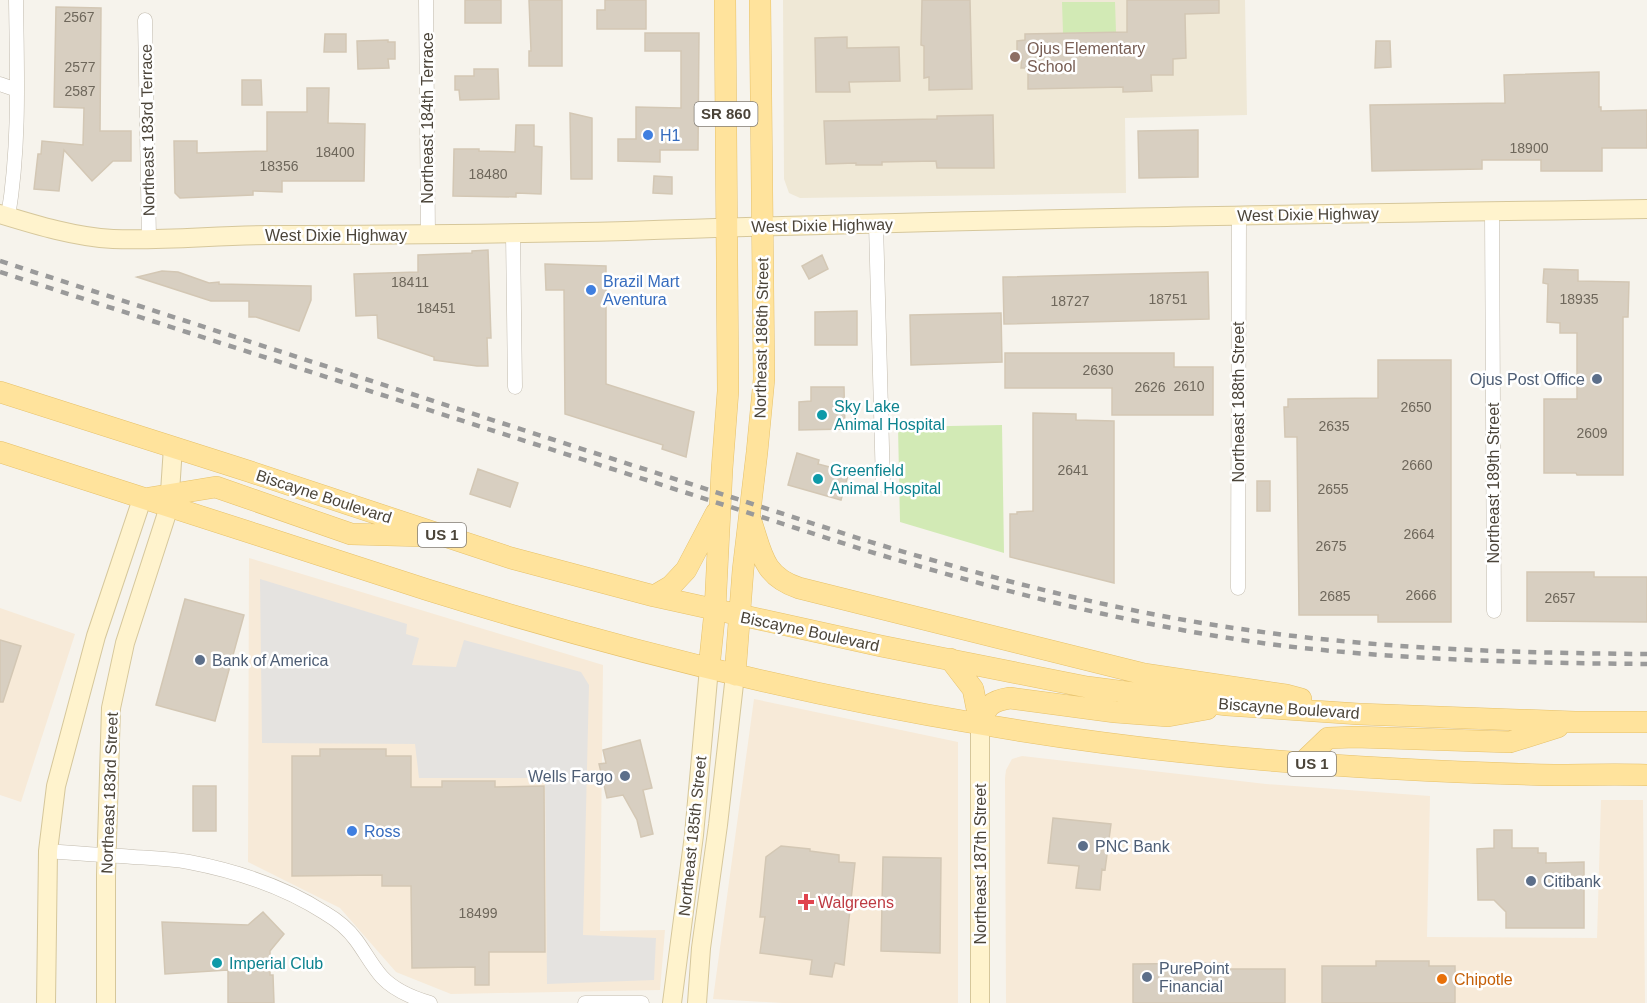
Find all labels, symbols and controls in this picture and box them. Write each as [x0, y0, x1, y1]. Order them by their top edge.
house number: 2567 [63, 9, 95, 25]
street label: Northeast 184th Terrace [419, 32, 436, 204]
place label: Ojus Elementary School [1027, 40, 1145, 75]
street label: Northeast 183rd Terrace [137, 44, 158, 216]
marker: Ojus Elementary School [1008, 50, 1022, 64]
house number: 2577 [64, 59, 96, 75]
house number: 2587 [64, 83, 96, 99]
road number: SR 860 [694, 102, 758, 126]
place label: H1 [660, 127, 681, 144]
marker: H1 [641, 128, 655, 142]
house number: 18900 [1510, 140, 1549, 156]
house number: 18400 [316, 144, 355, 160]
house number: 18356 [260, 158, 299, 174]
house number: 18480 [469, 166, 508, 182]
street label: West Dixie Highway [1237, 205, 1379, 224]
street label: West Dixie Highway [751, 216, 893, 235]
street label: West Dixie Highway [265, 227, 407, 244]
street label: Northeast 186th Street [752, 257, 771, 419]
place label: Brazil Mart Aventura [603, 273, 680, 308]
house number: 18411 [391, 274, 429, 290]
marker: Brazil Mart Aventura [584, 283, 598, 297]
house number: 18751 [1149, 291, 1188, 307]
house number: 18935 [1560, 291, 1599, 307]
house number: 18727 [1051, 293, 1090, 309]
house number: 18451 [417, 300, 456, 316]
street label: Northeast 188th Street [1230, 321, 1247, 482]
house number: 2630 [1082, 362, 1114, 378]
place label: Ojus Post Office [1470, 371, 1585, 388]
marker: Ojus Post Office [1590, 372, 1604, 386]
house number: 2610 [1173, 378, 1205, 394]
house number: 2626 [1134, 379, 1166, 395]
place label: Sky Lake Animal Hospital [834, 398, 945, 433]
house number: 2650 [1400, 399, 1432, 415]
street label: Northeast 189th Street [1485, 402, 1502, 563]
marker: Sky Lake Animal Hospital [815, 408, 829, 422]
house number: 2635 [1318, 418, 1350, 434]
house number: 2609 [1576, 425, 1608, 441]
house number: 2660 [1401, 457, 1433, 473]
place label: Greenfield Animal Hospital [830, 462, 941, 497]
house number: 2641 [1057, 462, 1089, 478]
street label: Biscayne Boulevard [254, 467, 394, 526]
marker: Greenfield Animal Hospital [811, 472, 825, 486]
house number: 2655 [1317, 481, 1349, 497]
road number: US 1 [418, 523, 466, 547]
house number: 2664 [1403, 526, 1435, 542]
house number: 2675 [1315, 538, 1347, 554]
house number: 2666 [1405, 587, 1437, 603]
house number: 2685 [1319, 588, 1351, 604]
house number: 2657 [1544, 590, 1576, 606]
street label: Biscayne Boulevard [739, 608, 881, 655]
place label: Bank of America [212, 652, 329, 669]
marker: Bank of America [193, 653, 207, 667]
street label: Biscayne Boulevard [1218, 695, 1360, 722]
street label: Northeast 183rd Street [98, 711, 121, 874]
road number: US 1 [1288, 752, 1336, 776]
street label: Northeast 185th Street [676, 755, 709, 917]
place label: Wells Fargo [528, 768, 613, 785]
marker: Wells Fargo [618, 769, 632, 783]
street label: Northeast 187th Street [972, 783, 989, 944]
place label: Ross [364, 823, 400, 840]
marker: Ross [345, 824, 359, 838]
place label: PNC Bank [1095, 838, 1171, 855]
marker: PNC Bank [1076, 839, 1090, 853]
place label: Citibank [1543, 873, 1602, 890]
marker: Citibank [1524, 874, 1538, 888]
place label: Walgreens [818, 894, 894, 911]
marker: Walgreens [799, 895, 813, 909]
house number: 18499 [459, 905, 498, 921]
place label: Imperial Club [229, 955, 323, 972]
marker: Imperial Club [210, 956, 224, 970]
place label: PurePoint Financial [1159, 960, 1230, 995]
marker: PurePoint Financial [1140, 970, 1154, 984]
place label: Chipotle [1454, 971, 1513, 988]
marker: Chipotle [1435, 972, 1449, 986]

